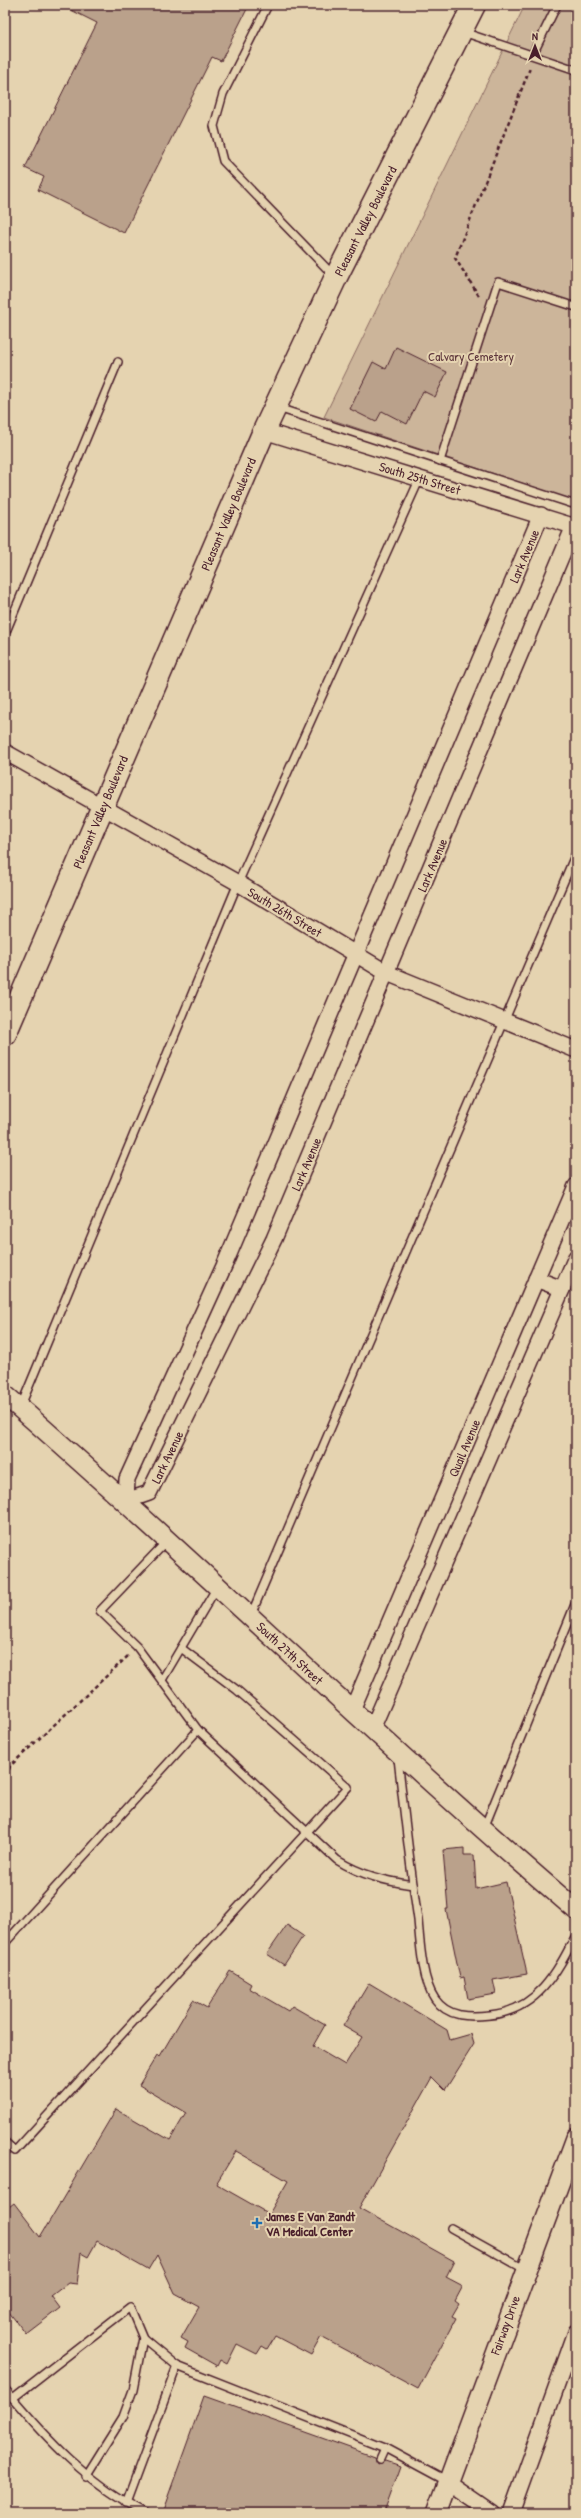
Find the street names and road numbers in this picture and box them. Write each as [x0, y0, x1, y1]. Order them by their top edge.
street label: Pleasant Valley Boulevard [329, 163, 401, 279]
street label: Pleasant Valley Boulevard [196, 455, 260, 573]
street label: South 25th Street [377, 457, 463, 499]
street label: Lark Avenue [505, 527, 543, 585]
street label: Pleasant Valley Boulevard [68, 753, 132, 871]
street label: Lark Avenue [413, 836, 451, 894]
street label: South 26th Street [244, 883, 326, 942]
street label: Lark Avenue [287, 1135, 325, 1193]
street label: Quail Avenue [444, 1416, 484, 1480]
street label: Lark Avenue [147, 1428, 187, 1486]
street label: South 27th Street [253, 1617, 328, 1689]
street label: Fairway Drive [486, 2293, 524, 2358]

